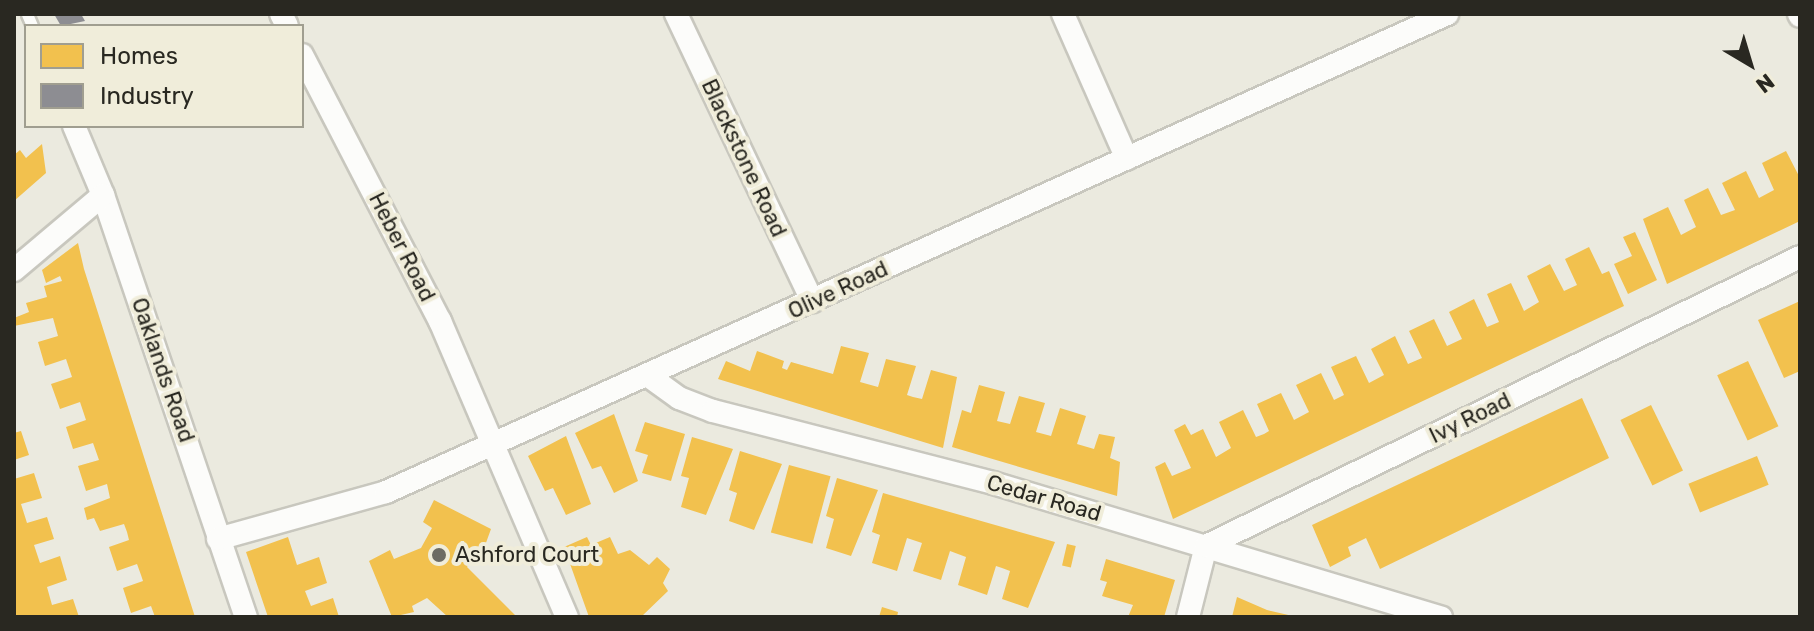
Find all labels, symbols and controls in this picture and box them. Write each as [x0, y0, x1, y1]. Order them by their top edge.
legend [24, 24, 304, 128]
north arrow [1710, 24, 1790, 104]
text: Homes [100, 42, 178, 70]
text: N [1751, 68, 1780, 99]
street label: Blackstone Road [696, 75, 792, 241]
text: Industry [100, 82, 194, 110]
street label: Heber Road [363, 188, 441, 306]
street label: Olive Road [784, 255, 892, 325]
street label: Oaklands Road [126, 294, 200, 446]
street label: Ivy Road [1425, 387, 1515, 449]
street label: Cedar Road [984, 469, 1104, 527]
place label: Ashford Court [455, 542, 599, 568]
marker: Ashford Court [430, 546, 448, 564]

